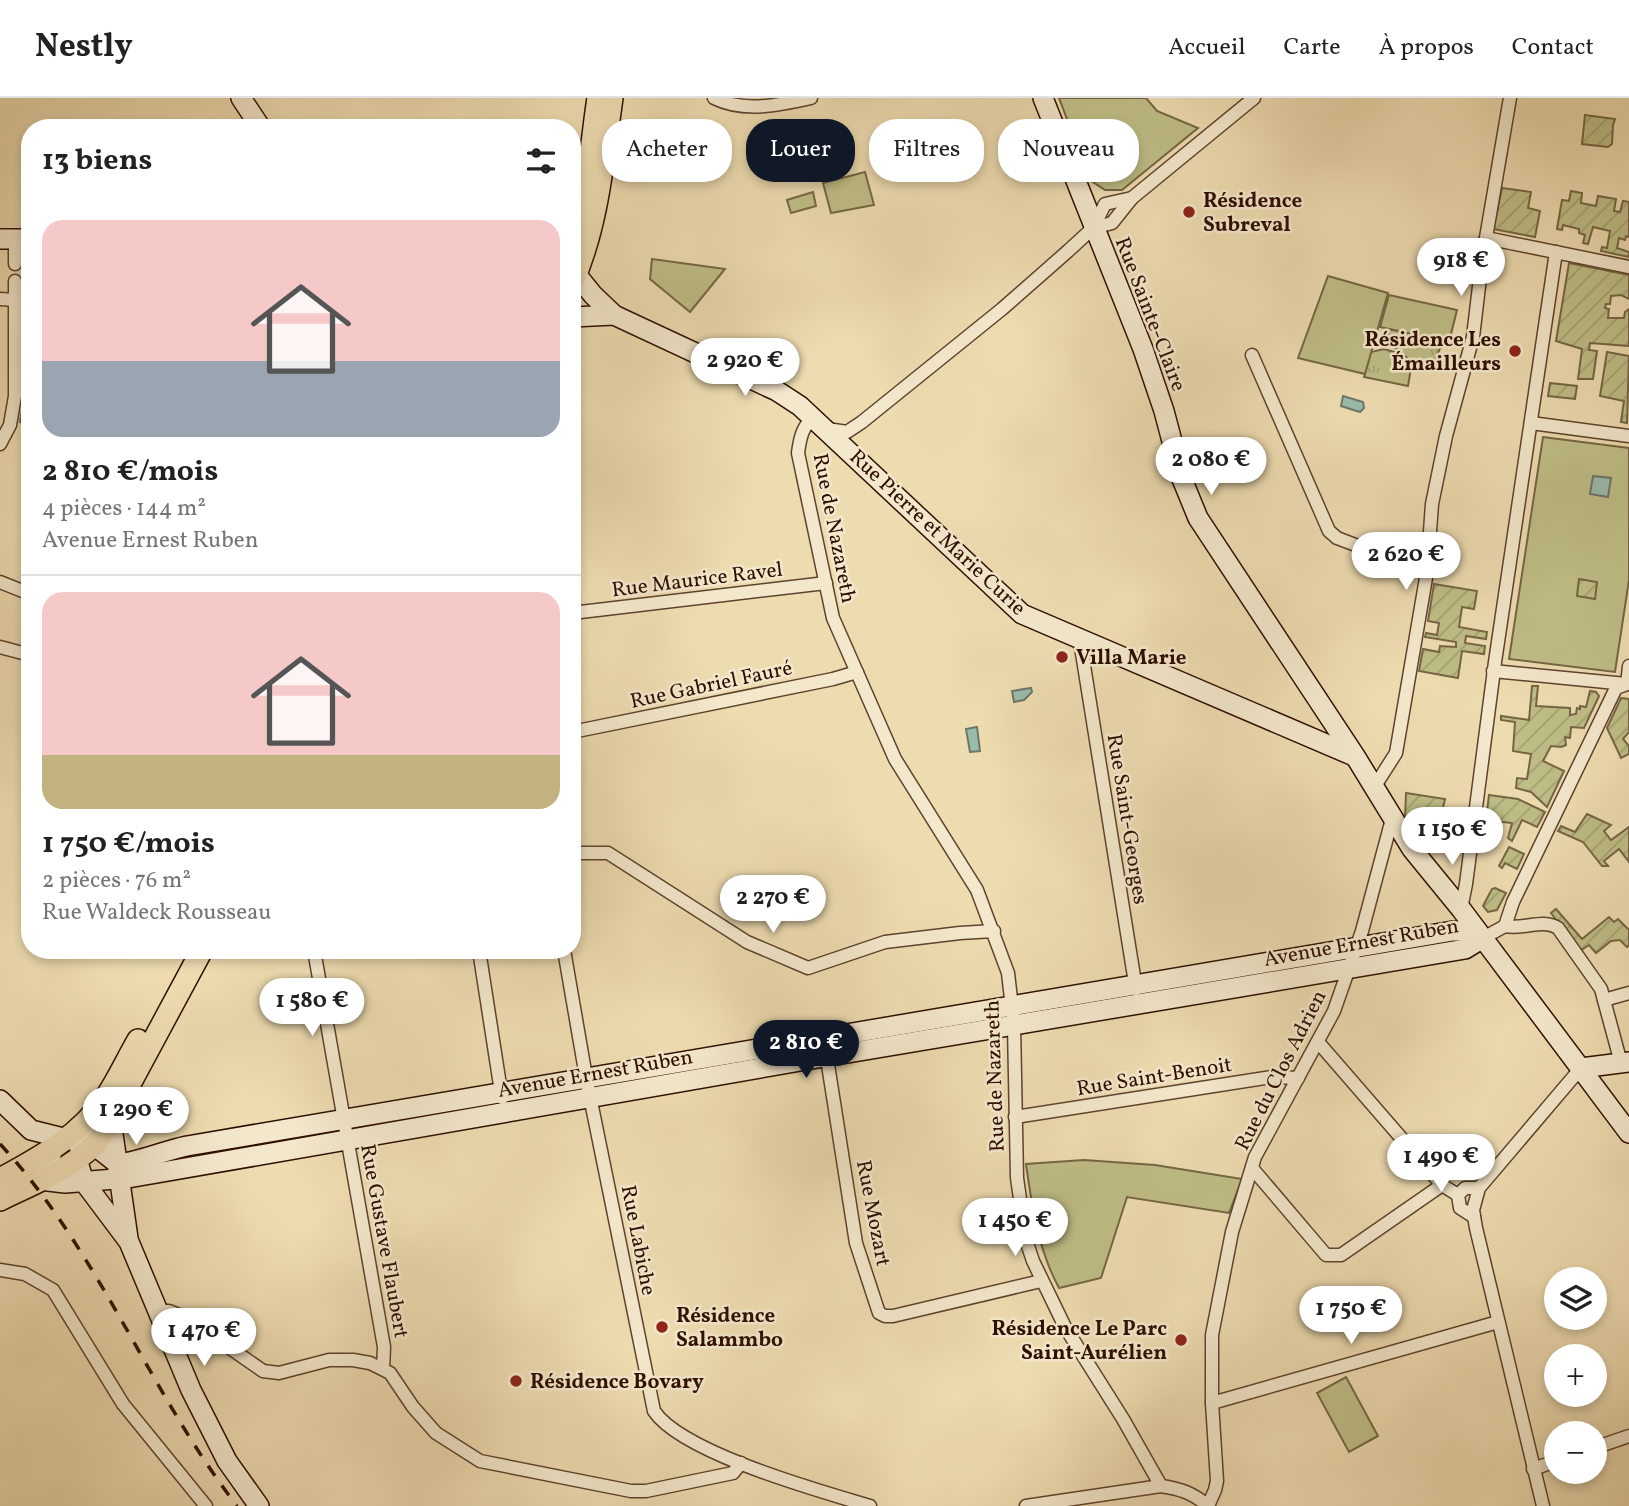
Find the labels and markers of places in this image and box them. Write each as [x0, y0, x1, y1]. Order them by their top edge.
place label: Résidence Subreval [1203, 187, 1302, 240]
marker: Résidence Subreval [1181, 204, 1197, 220]
pin: 918 € [1412, 238, 1510, 298]
place label: Résidence Les Émailleurs [1365, 326, 1501, 379]
pin: 2 920 € [680, 338, 810, 398]
marker: Résidence Les Émailleurs [1507, 343, 1523, 359]
pin: 2 080 € [1146, 438, 1276, 497]
pin: 2 620 € [1341, 532, 1471, 592]
place label: Villa Marie [1076, 644, 1187, 673]
marker: Villa Marie [1054, 649, 1070, 665]
pin: 1 150 € [1387, 808, 1517, 867]
pin: 2 270 € [708, 876, 838, 935]
pin: 1 580 € [247, 978, 377, 1038]
pin: 2 810 € [741, 1020, 871, 1080]
pin: 1 290 € [71, 1088, 201, 1147]
pin: 1 490 € [1376, 1134, 1506, 1194]
pin: 1 450 € [950, 1198, 1080, 1258]
pin: 1 750 € [1286, 1286, 1416, 1346]
place label: Résidence Salammbo [676, 1302, 783, 1355]
pin: 1 470 € [139, 1308, 269, 1368]
place label: Résidence Le Parc Saint-Aurélien [991, 1315, 1167, 1368]
marker: Résidence Salammbo [654, 1319, 670, 1335]
marker: Résidence Le Parc Saint-Aurélien [1173, 1332, 1189, 1348]
place label: Résidence Bovary [530, 1368, 704, 1397]
marker: Résidence Bovary [508, 1373, 524, 1389]

